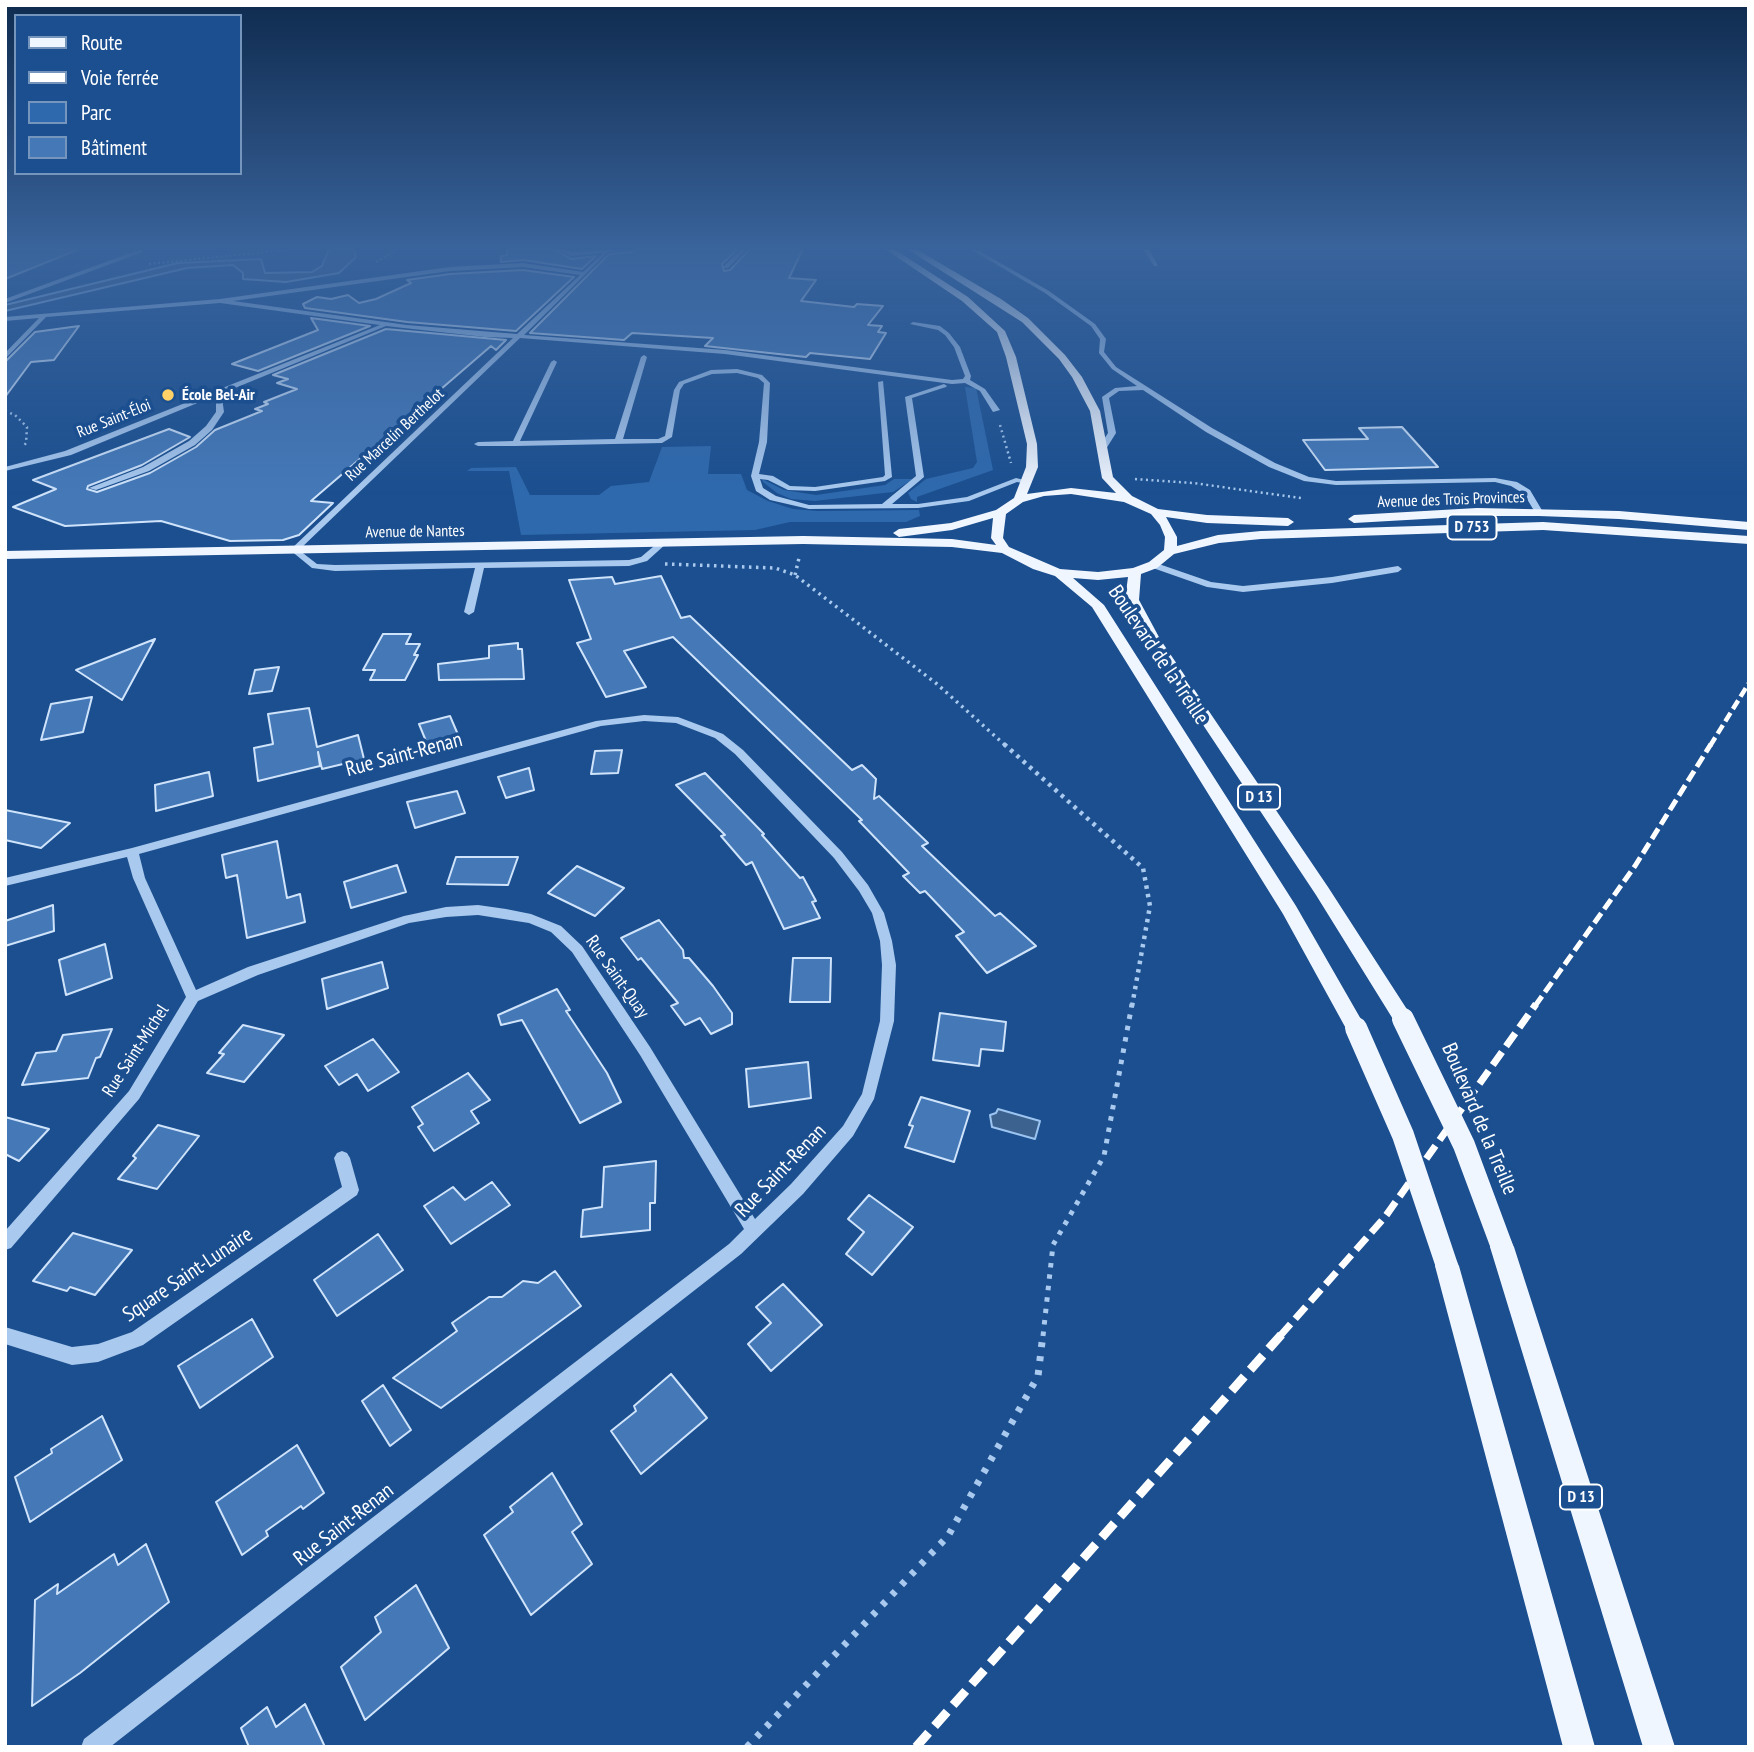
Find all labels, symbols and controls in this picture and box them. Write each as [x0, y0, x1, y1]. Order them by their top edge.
legend [14, 14, 242, 175]
text: Route [81, 29, 123, 56]
text: Voie ferrée [81, 64, 159, 91]
text: Parc [81, 99, 112, 126]
text: Bâtiment [81, 134, 147, 161]
place label: École Bel-Air [182, 385, 255, 405]
street label: Rue Marcelin Berthelot [342, 385, 448, 485]
marker: École Bel-Air [160, 387, 176, 403]
street label: Rue Saint-Éloi [74, 395, 154, 443]
street label: Avenue des Trois Provinces [1377, 488, 1525, 512]
road number: D 753 [1448, 514, 1496, 540]
street label: Avenue de Nantes [365, 522, 465, 542]
street label: Boulevard de la Treille [1102, 581, 1214, 729]
street label: Rue Saint-Renan [343, 727, 465, 783]
road number: D 13 [1238, 784, 1280, 810]
street label: Rue Saint-Quay [581, 932, 653, 1022]
street label: Rue Saint-Michel [98, 1001, 174, 1101]
street label: Boulevard de la Treille [1436, 1039, 1522, 1199]
street label: Rue Saint-Renan [730, 1119, 832, 1223]
street label: Square Saint-Lunaire [118, 1222, 258, 1328]
street label: Rue Saint-Renan [289, 1478, 399, 1572]
road number: D 13 [1560, 1484, 1602, 1510]

